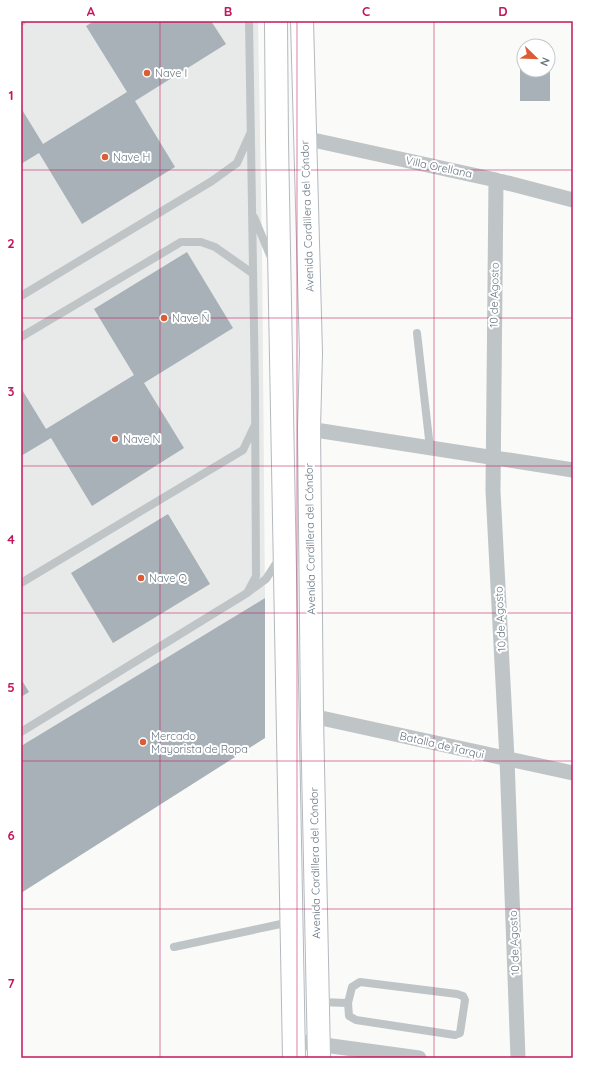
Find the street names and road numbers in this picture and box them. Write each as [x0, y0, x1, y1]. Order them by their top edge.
street label: Avenida Cordillera del Cóndor [297, 139, 317, 292]
street label: Villa Orellana [404, 153, 474, 181]
street label: 10 de Agosto [486, 262, 502, 328]
street label: Avenida Cordillera del Cóndor [302, 462, 318, 615]
street label: 10 de Agosto [491, 586, 509, 652]
street label: Batalla de Tarqui [398, 728, 486, 762]
street label: Avenida Cordillera del Cóndor [307, 786, 323, 939]
street label: 10 de Agosto [506, 910, 522, 976]

